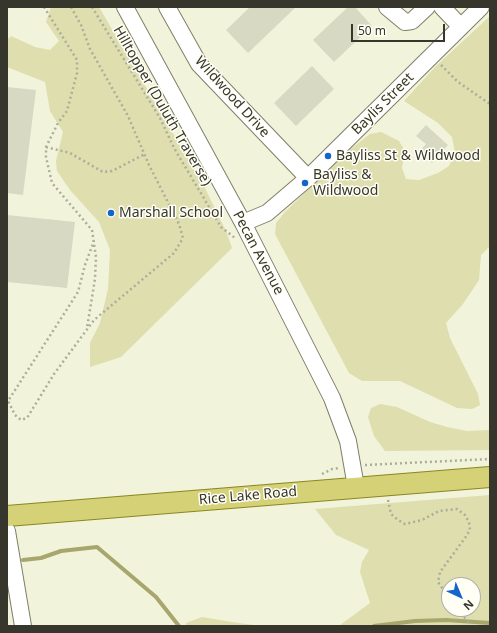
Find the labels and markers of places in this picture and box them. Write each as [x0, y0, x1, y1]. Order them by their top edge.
place label: Bayliss St & Wildwood [336, 148, 480, 164]
marker: Bayliss St & Wildwood [323, 151, 333, 161]
place label: Bayliss & Wildwood [313, 167, 378, 200]
marker: Bayliss & Wildwood [300, 178, 310, 188]
place label: Marshall School [119, 205, 223, 221]
marker: Marshall School [106, 208, 116, 218]

